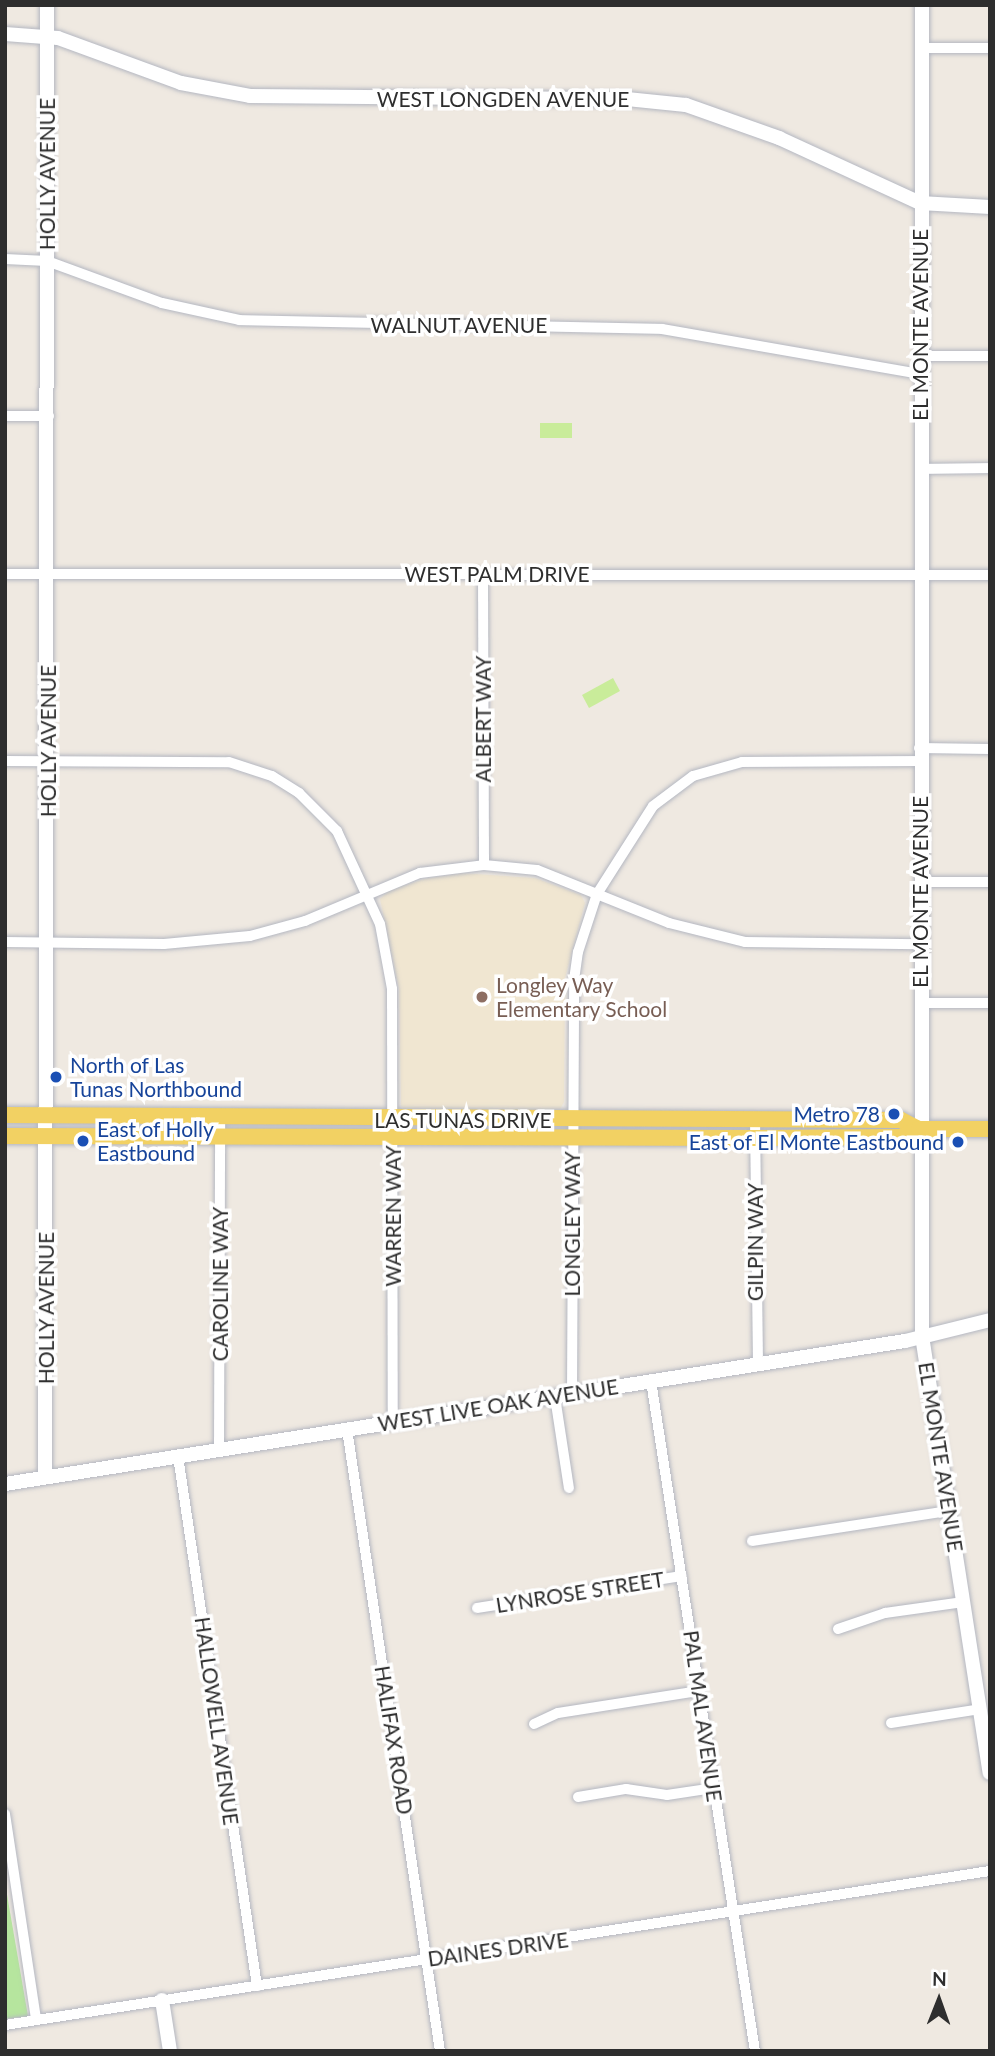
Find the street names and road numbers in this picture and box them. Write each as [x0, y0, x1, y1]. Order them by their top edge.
street label: WEST LONGDEN AVENUE [376, 86, 630, 112]
street label: HOLLY AVENUE [34, 97, 60, 251]
street label: EL MONTE AVENUE [907, 228, 933, 422]
street label: WALNUT AVENUE [370, 312, 548, 338]
street label: WEST PALM DRIVE [404, 561, 590, 587]
street label: ALBERT WAY [470, 655, 496, 783]
street label: HOLLY AVENUE [35, 664, 61, 818]
street label: EL MONTE AVENUE [907, 795, 933, 989]
street label: LAS TUNAS DRIVE [374, 1107, 552, 1133]
street label: WARREN WAY [380, 1145, 406, 1287]
street label: LONGLEY WAY [559, 1151, 585, 1297]
street label: GILPIN WAY [742, 1183, 768, 1301]
street label: CAROLINE WAY [207, 1207, 233, 1361]
street label: HOLLY AVENUE [33, 1231, 59, 1385]
street label: EL MONTE AVENUE [913, 1359, 969, 1555]
street label: WEST LIVE OAK AVENUE [375, 1373, 621, 1437]
street label: LYNROSE STREET [494, 1566, 666, 1618]
street label: HALLOWELL AVENUE [190, 1614, 244, 1828]
street label: PAL MAL AVENUE [678, 1628, 728, 1804]
street label: HALIFAX ROAD [370, 1664, 418, 1816]
street label: DAINES DRIVE [426, 1927, 570, 1971]

